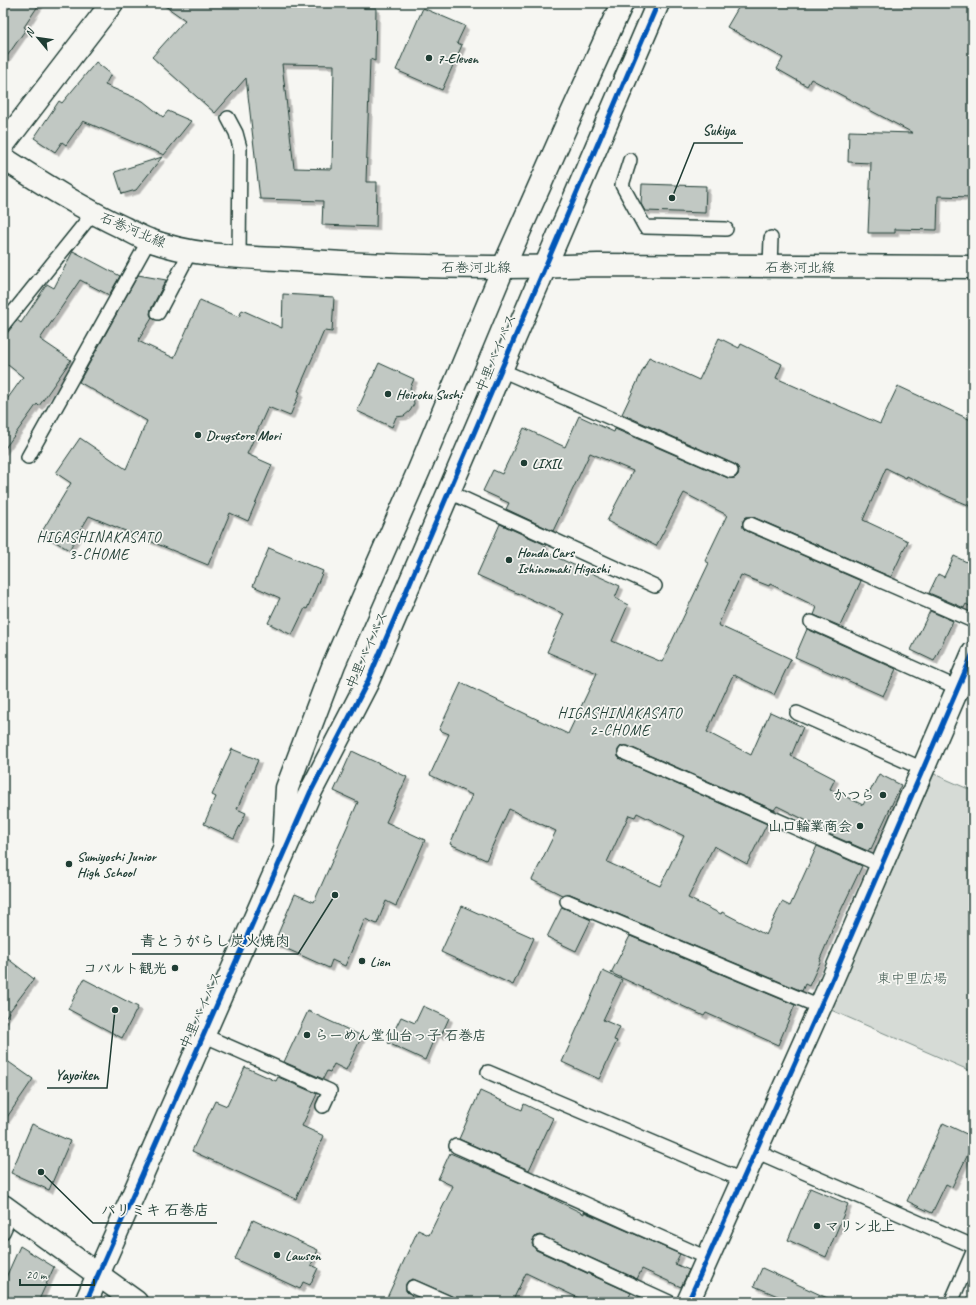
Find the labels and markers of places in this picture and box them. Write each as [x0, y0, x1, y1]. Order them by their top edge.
place label: 7-Eleven [437, 50, 480, 67]
marker: 7-Eleven [424, 53, 434, 63]
callout: Sukiya [694, 116, 743, 143]
place label: Heiroku Sushi [396, 386, 464, 403]
marker: Heiroku Sushi [383, 389, 393, 399]
place label: Drugstore Mori [206, 427, 283, 444]
marker: Drugstore Mori [193, 430, 203, 440]
place label: LIXIL [532, 455, 563, 472]
marker: LIXIL [519, 458, 529, 468]
place label: Honda Cars Ishinomaki Higashi [517, 544, 612, 577]
marker: Honda Cars Ishinomaki Higashi [504, 555, 514, 565]
place label: かつら [833, 787, 875, 804]
marker: かつら [878, 790, 888, 800]
place label: 山口輪業商会 [768, 818, 852, 835]
marker: 山口輪業商会 [855, 821, 865, 831]
place label: Sumiyoshi Junior High School [77, 848, 158, 881]
marker: Sumiyoshi Junior High School [64, 859, 74, 869]
callout: 青とうがらし炭火焼肉 [132, 927, 298, 954]
place label: Lien [370, 953, 391, 970]
marker: Lien [357, 956, 367, 966]
place label: コバルト観光 [83, 960, 167, 977]
marker: コバルト観光 [170, 963, 180, 973]
place label: らーめん堂仙台っ子 石巻店 [315, 1027, 486, 1044]
marker: らーめん堂仙台っ子 石巻店 [302, 1030, 312, 1040]
callout: Yayoiken [47, 1061, 107, 1088]
callout: パリミキ 石巻店 [93, 1196, 217, 1223]
place label: マリン北上 [825, 1218, 895, 1235]
marker: マリン北上 [812, 1221, 822, 1231]
place label: Lawson [285, 1247, 322, 1264]
marker: Lawson [272, 1250, 282, 1260]

